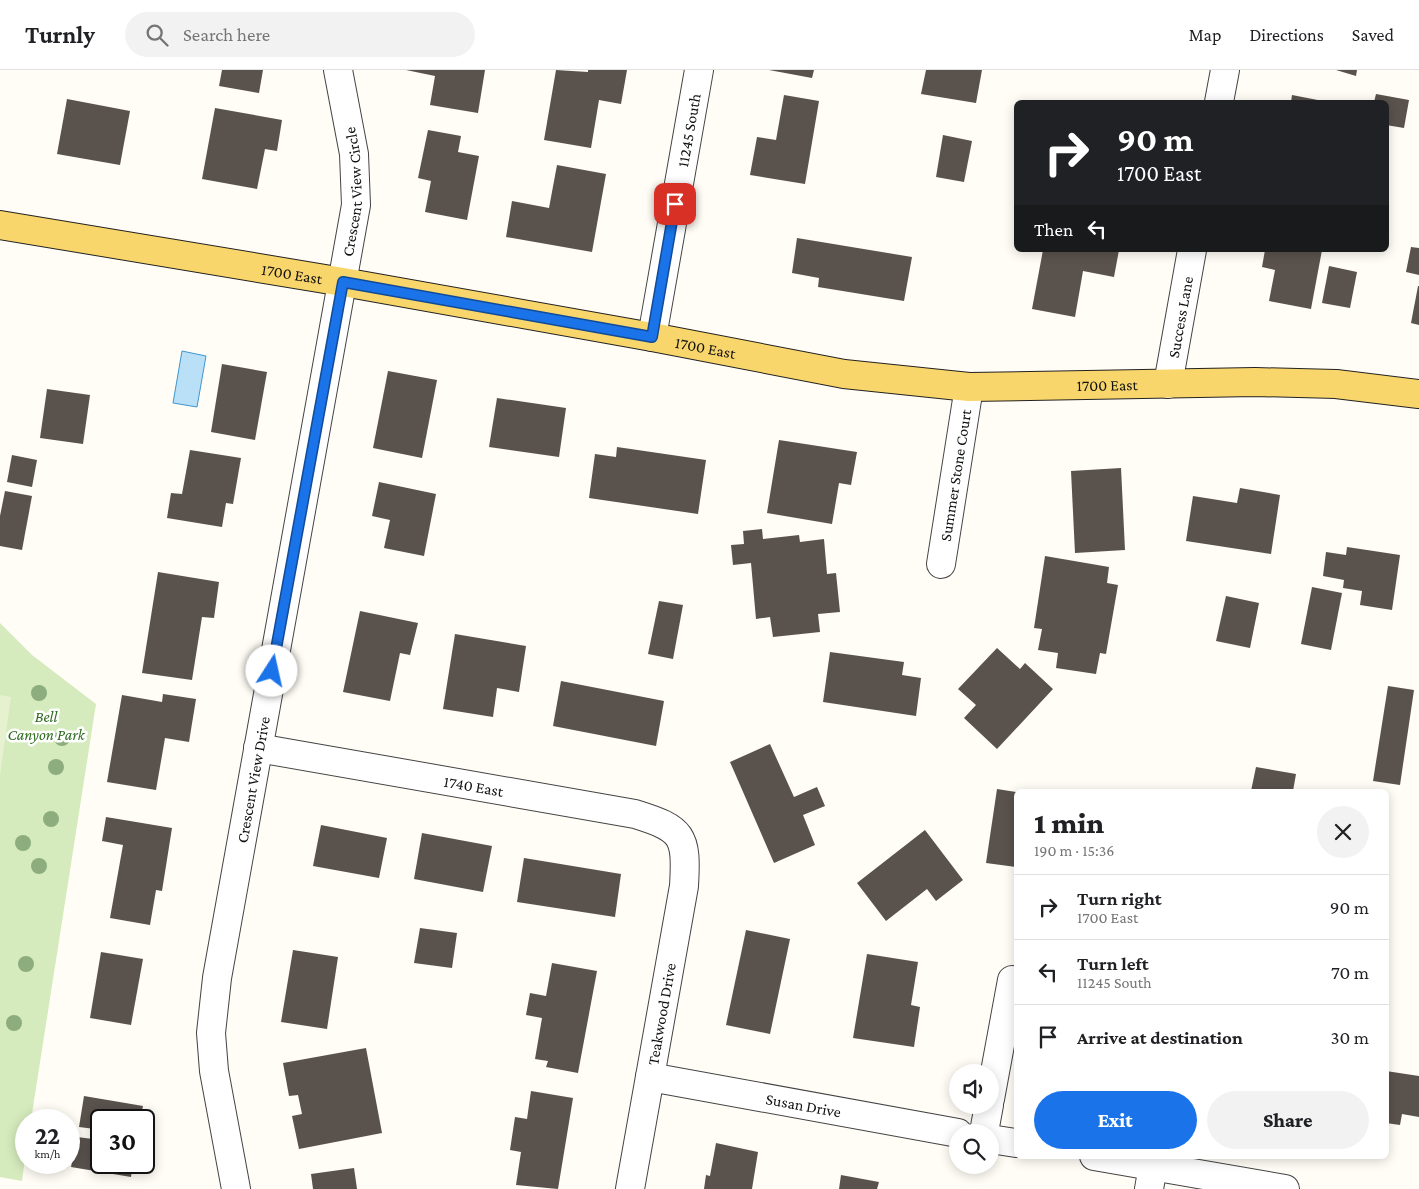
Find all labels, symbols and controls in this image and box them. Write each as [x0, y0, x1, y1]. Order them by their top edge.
search box [125, 12, 475, 57]
text: Turnly [25, 21, 95, 48]
icon: search [143, 21, 171, 49]
text: Search here [183, 24, 270, 45]
text: Map [1189, 25, 1221, 45]
text: Directions [1249, 25, 1324, 45]
text: Saved [1352, 25, 1394, 45]
street label: 11245 South [674, 92, 704, 169]
icon: right [1034, 120, 1099, 185]
text: 90 m [1117, 120, 1194, 159]
street label: Crescent View Circle [339, 126, 365, 258]
text: 1700 East [1117, 161, 1201, 186]
pin [654, 183, 696, 225]
icon: arrive [661, 190, 689, 218]
icon: left [1083, 215, 1111, 243]
text: Then [1034, 219, 1073, 240]
street label: 1700 East [260, 261, 324, 288]
street label: Success Lane [1165, 275, 1196, 359]
street label: 1700 East [674, 334, 738, 362]
street label: 1700 East [1076, 376, 1139, 394]
street label: Summer Stone Court [937, 407, 974, 542]
position arrow [245, 644, 297, 696]
park label: Bell Canyon Park [7, 708, 86, 744]
street label: Crescent View Drive [233, 715, 273, 844]
street label: 1740 East [443, 773, 505, 800]
text: 1 min [1034, 806, 1104, 839]
button: close [1317, 806, 1369, 858]
text: 190 m · 15:36 [1034, 842, 1114, 859]
text: Turn right [1077, 888, 1162, 909]
icon: right [1034, 893, 1062, 921]
text: 90 m [1330, 897, 1369, 918]
text: 1700 East [1077, 909, 1138, 926]
text: Turn left [1077, 953, 1149, 974]
icon: left [1034, 958, 1062, 986]
street label: Teakwood Drive [644, 962, 679, 1067]
text: 70 m [1331, 962, 1369, 983]
text: 11245 South [1077, 974, 1152, 991]
icon: arrive [1034, 1023, 1062, 1051]
text: Arrive at destination [1077, 1027, 1243, 1048]
text: 30 m [1330, 1027, 1369, 1048]
map controls [949, 1064, 999, 1174]
button: sound [949, 1064, 999, 1114]
street label: Susan Drive [764, 1090, 842, 1121]
button: Exit [1034, 1091, 1197, 1149]
button: Share [1207, 1091, 1369, 1149]
speed limit sign: 30 [90, 1109, 155, 1174]
text: 22 [35, 1122, 60, 1149]
button: search [949, 1124, 999, 1174]
text: km/h [35, 1147, 60, 1161]

